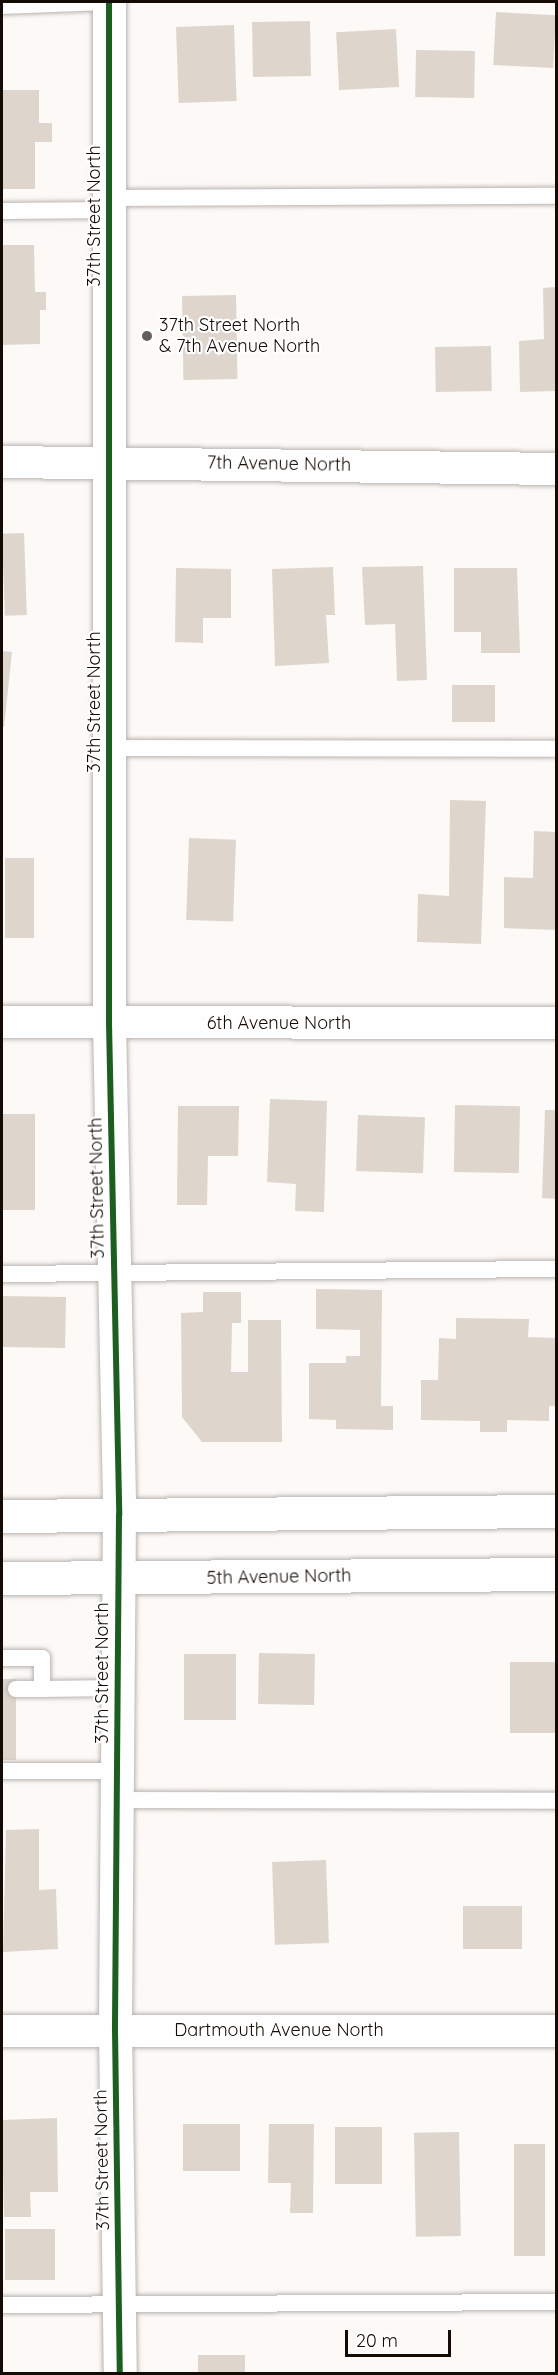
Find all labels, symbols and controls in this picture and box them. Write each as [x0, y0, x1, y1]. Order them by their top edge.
street label: 37th Street North [83, 145, 105, 287]
place label: 37th Street North & 7th Avenue North [159, 315, 320, 358]
marker: 37th Street North & 7th Avenue North [140, 329, 154, 343]
street label: 7th Avenue North [207, 452, 351, 476]
street label: 37th Street North [83, 631, 105, 773]
street label: 6th Avenue North [207, 1012, 351, 1034]
street label: 37th Street North [85, 1117, 109, 1259]
street label: 5th Avenue North [206, 1565, 352, 1589]
street label: 37th Street North [91, 1602, 113, 1744]
street label: Dartmouth Avenue North [174, 2019, 384, 2041]
street label: 37th Street North [90, 2089, 114, 2231]
scale bar [348, 2318, 454, 2356]
text: 20 m [356, 2329, 398, 2352]

